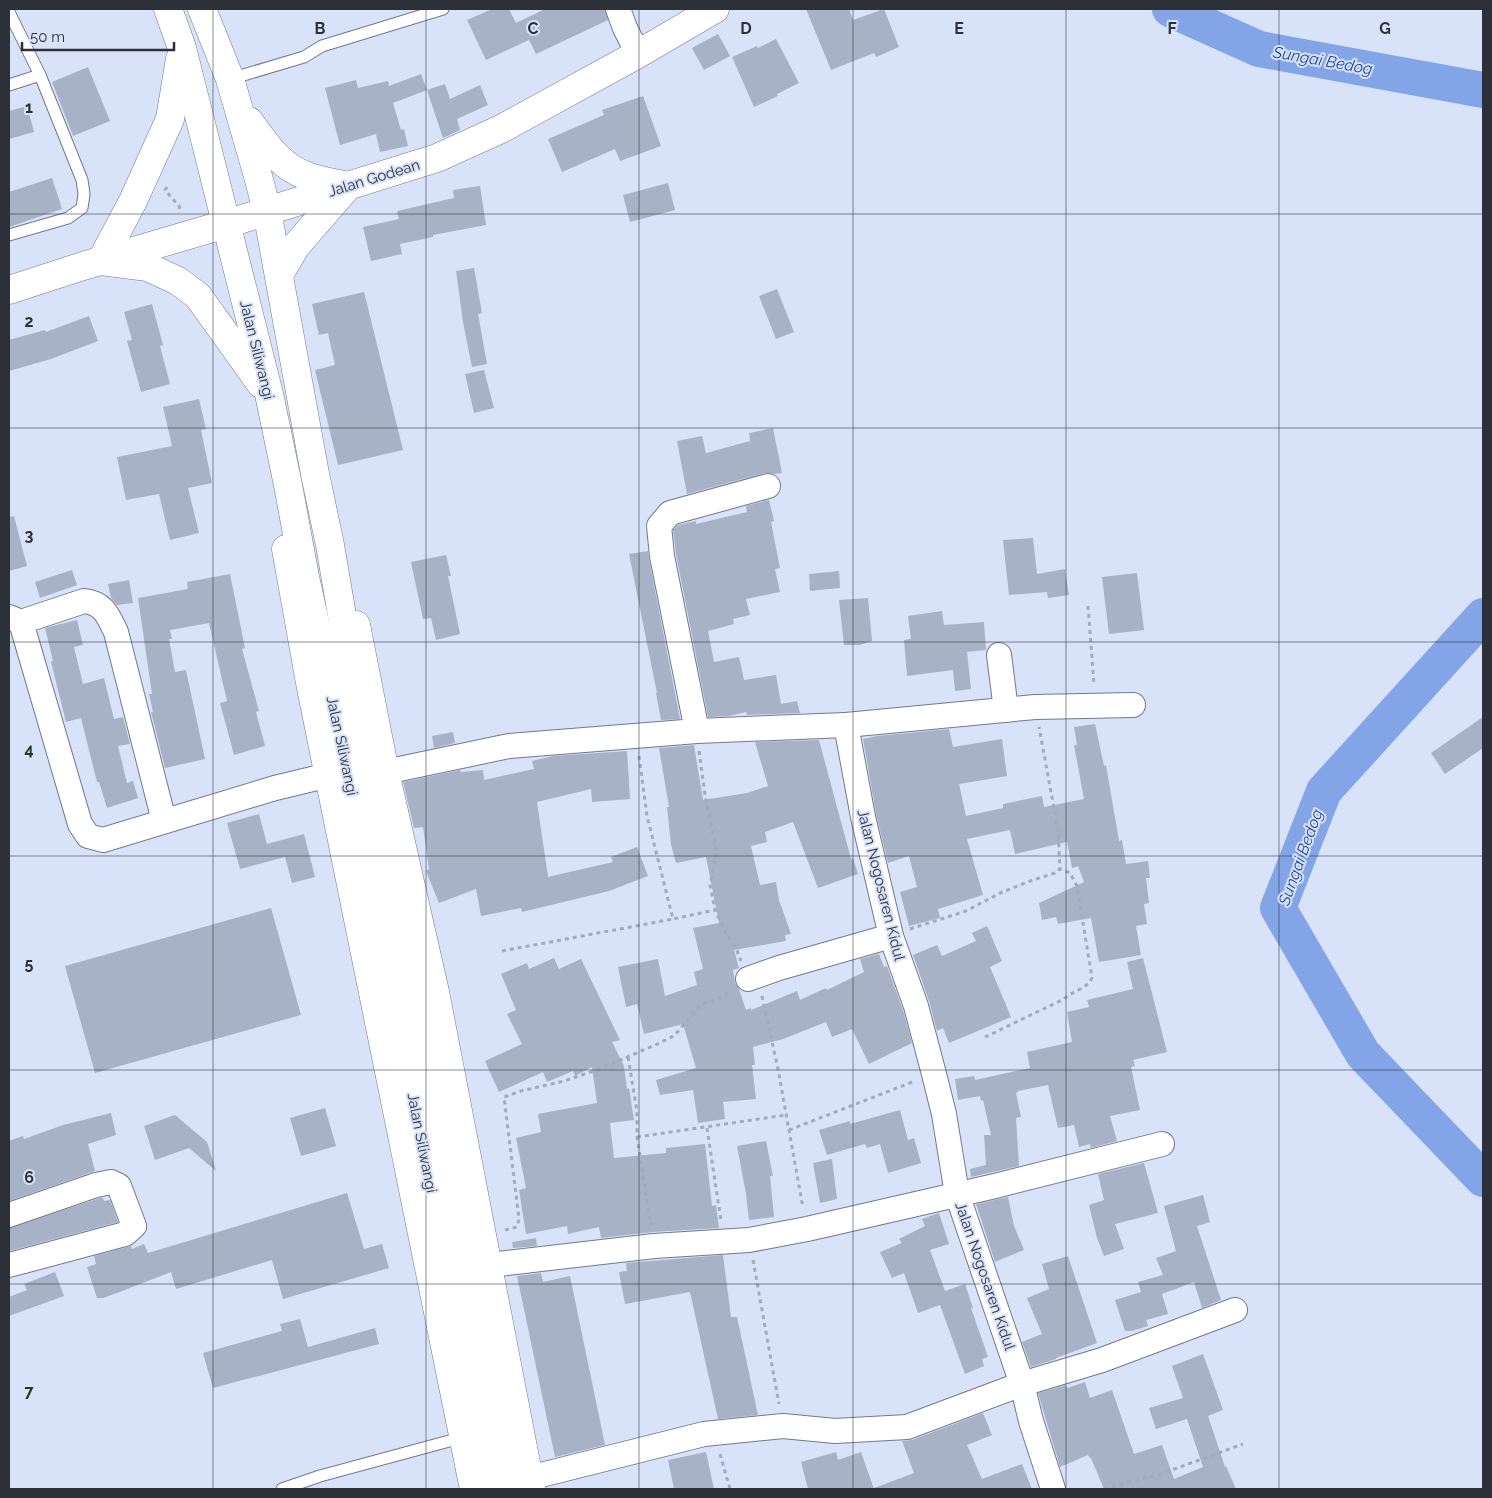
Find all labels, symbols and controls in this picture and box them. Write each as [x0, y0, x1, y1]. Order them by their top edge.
text: B [315, 19, 326, 38]
text: C [528, 19, 539, 38]
text: D [740, 19, 752, 38]
text: E [954, 19, 964, 38]
text: F [1167, 19, 1177, 38]
text: G [1379, 19, 1391, 38]
scale bar [22, 20, 175, 52]
text: 50 m [30, 28, 65, 46]
water label: Sungai Bedog [1271, 42, 1375, 79]
text: 1 [25, 98, 33, 117]
street label: Jalan Godean [326, 156, 422, 200]
street label: Jalan Siliwangi [236, 299, 278, 401]
text: 2 [24, 312, 34, 331]
text: 3 [25, 526, 34, 545]
street label: Jalan Siliwangi [323, 695, 361, 797]
text: 4 [24, 740, 34, 759]
water label: Sungai Bedog [1274, 806, 1327, 909]
street label: Jalan Nogosaren Kidul [853, 807, 909, 964]
text: 5 [25, 954, 34, 973]
street label: Jalan Siliwangi [404, 1092, 440, 1194]
text: 6 [24, 1168, 34, 1187]
street label: Jalan Nogosaren Kidul [951, 1199, 1019, 1353]
text: 7 [25, 1382, 34, 1401]

